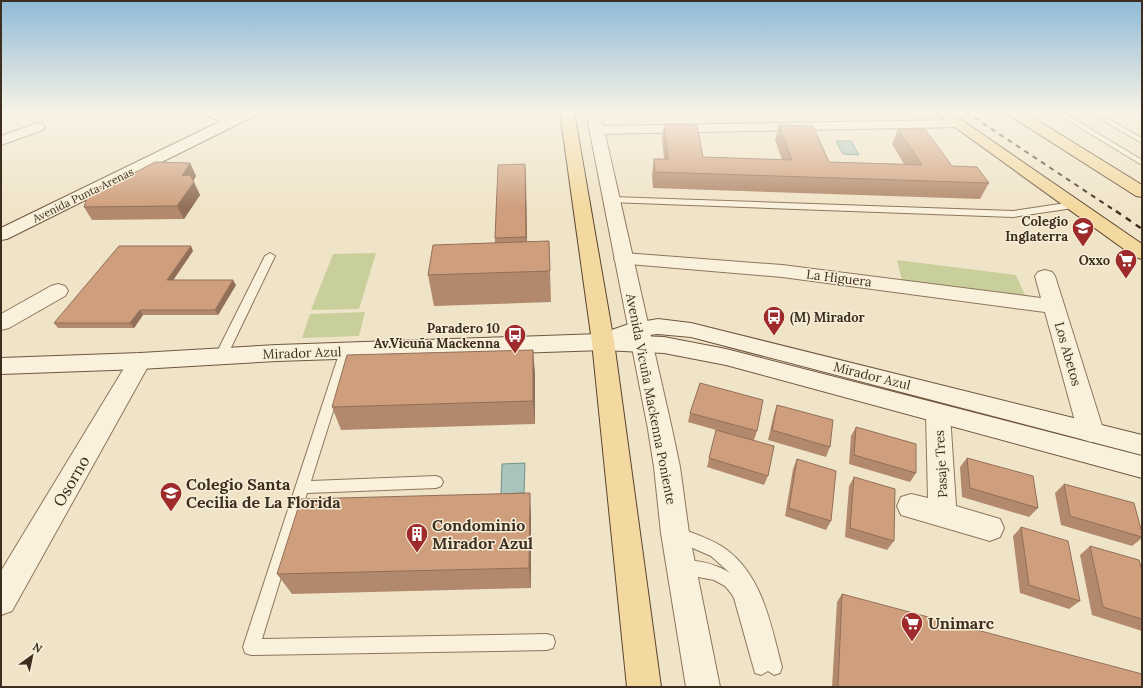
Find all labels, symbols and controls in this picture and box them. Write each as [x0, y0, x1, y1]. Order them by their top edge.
street label: Avenida Punta Arenas [29, 164, 136, 226]
place label: Colegio Inglaterra [1005, 213, 1068, 245]
school or university icon: Colegio Inglaterra [1070, 215, 1096, 248]
supermarket icon: Oxxo [1113, 247, 1139, 280]
place label: Oxxo [1079, 252, 1110, 269]
street label: La Higuera [805, 266, 873, 290]
street label: Avenida Vicuña Mackenna Poniente [622, 291, 680, 506]
bus stop icon: (M) Mirador [761, 304, 787, 337]
place label: (M) Mirador [790, 309, 866, 326]
place label: Paradero 10 Av.Vicuña Mackenna [374, 320, 500, 352]
street label: Los Abetos [1051, 320, 1085, 388]
bus stop icon: Paradero 10 Av.Vicuña Mackenna [502, 322, 528, 355]
street label: Mirador Azul [262, 343, 342, 363]
street label: Mirador Azul [832, 358, 913, 394]
street label: Pasaje Tres [931, 430, 951, 498]
street label: Osorno [48, 452, 94, 510]
place label: Colegio Santa Cecilia de La Florida [186, 474, 341, 512]
school or university icon: Colegio Santa Cecilia de La Florida [158, 480, 184, 513]
place label: Condominio Mirador Azul [432, 515, 533, 553]
building icon: Condominio Mirador Azul [404, 521, 430, 554]
supermarket icon: Unimarc [899, 610, 925, 643]
place label: Unimarc [928, 613, 995, 633]
north arrow [12, 636, 52, 676]
text: N [30, 639, 45, 656]

